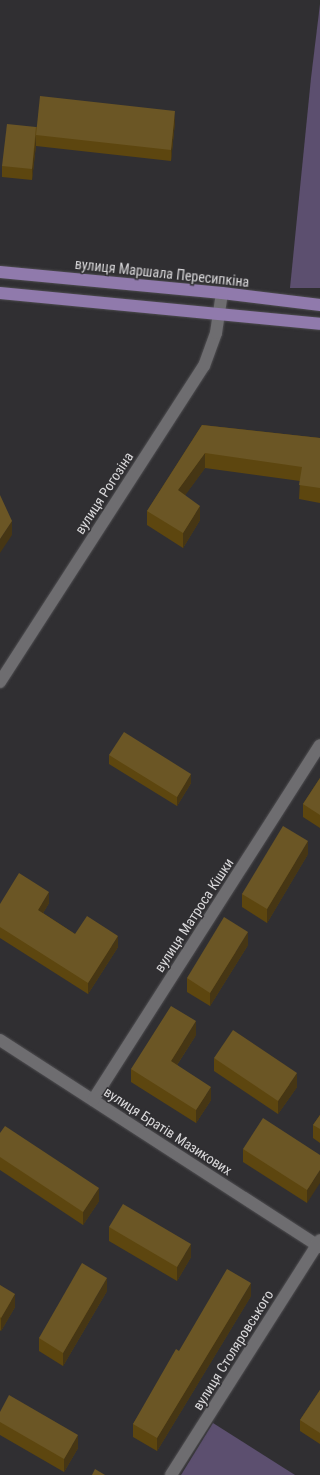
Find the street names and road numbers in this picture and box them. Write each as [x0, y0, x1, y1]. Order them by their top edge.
street label: вулиця Маршала Пересипкіна [74, 255, 250, 291]
street label: вулиця Рогозіна [71, 449, 137, 537]
street label: вулиця Матроса Кішки [151, 855, 237, 975]
street label: вулиця Братів Мазикових [101, 1083, 235, 1179]
street label: вулиця Столяровського [189, 1287, 277, 1413]

